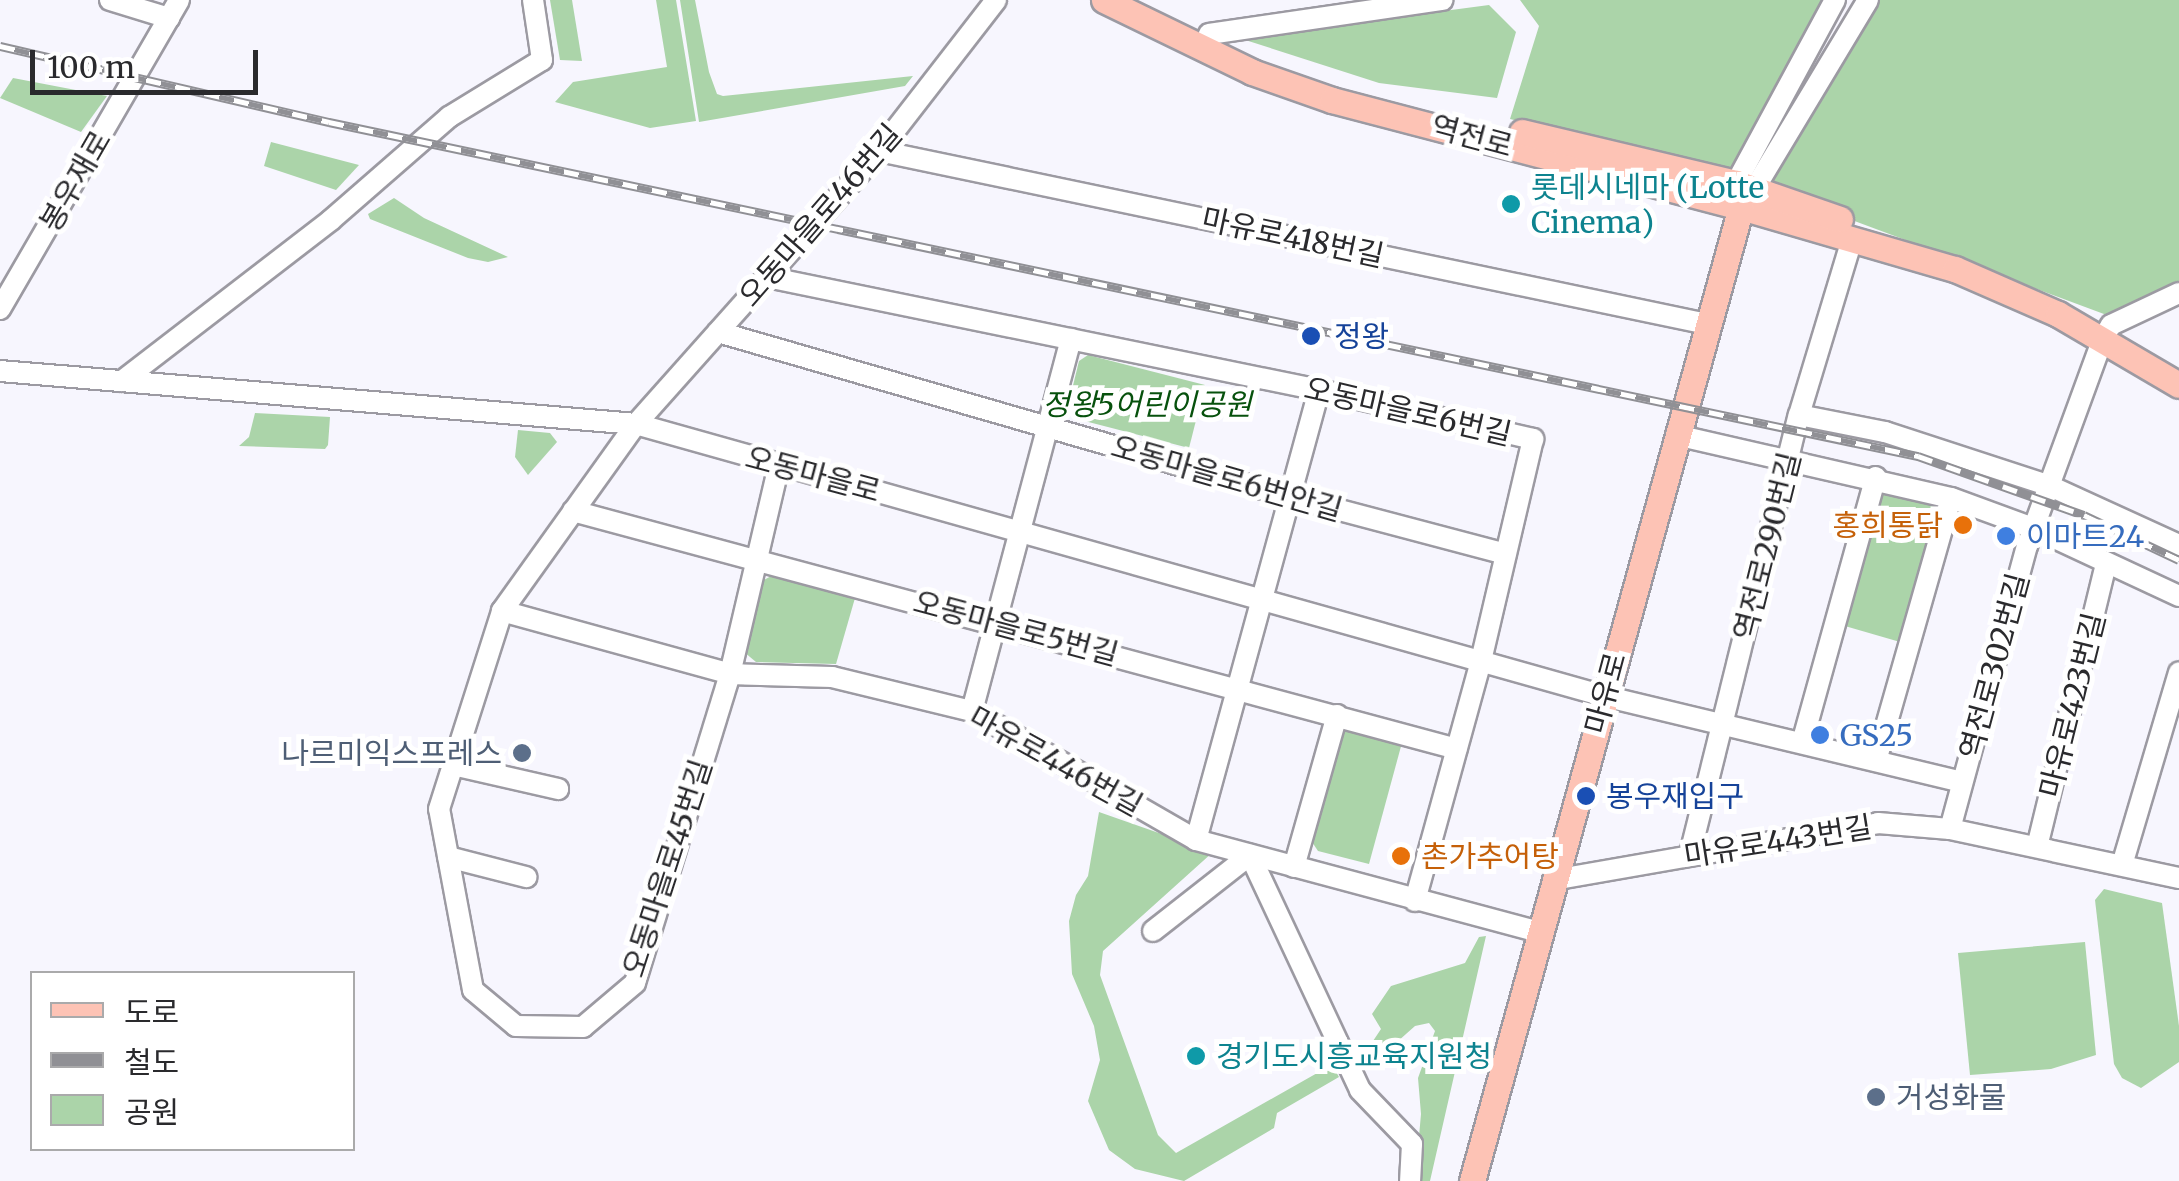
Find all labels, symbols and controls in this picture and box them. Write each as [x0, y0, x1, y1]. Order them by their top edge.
scale bar [35, 30, 262, 92]
text: 100 m [47, 48, 135, 86]
street label: 역전로 [1427, 108, 1517, 164]
street label: 오동마을로46번길 [731, 117, 909, 313]
street label: 봉우재로 [32, 124, 118, 238]
place label: 롯데시네마 (Lotte Cinema) [1531, 169, 1763, 240]
marker: 롯데시네마 (Lotte Cinema) [1500, 193, 1522, 215]
street label: 마유로418번길 [1199, 200, 1387, 274]
place label: 정왕 [1334, 318, 1389, 354]
marker: 정왕 [1298, 323, 1324, 349]
street label: 오동마을로6번길 [1301, 370, 1515, 452]
park label: 정왕5어린이공원 [1042, 386, 1252, 422]
street label: 오동마을로6번안길 [1107, 428, 1347, 528]
street label: 오동마을로 [742, 439, 884, 509]
street label: 역전로290번길 [1726, 448, 1808, 644]
place label: 홍희통닭 [1833, 507, 1943, 543]
marker: 홍희통닭 [1952, 514, 1974, 536]
place label: 이마트24 [2026, 518, 2144, 554]
marker: 이마트24 [1995, 525, 2017, 547]
street label: 역전로302번길 [1952, 569, 2036, 763]
street label: 오동마을로5번길 [910, 583, 1122, 673]
street label: 마유로423번길 [2032, 609, 2112, 801]
street label: 마유로 [1577, 648, 1633, 738]
street label: 마유로446번길 [963, 699, 1149, 823]
place label: GS25 [1840, 717, 1913, 753]
marker: GS25 [1809, 724, 1831, 746]
place label: 나르미익스프레스 [281, 735, 502, 771]
marker: 나르미익스프레스 [511, 742, 533, 764]
street label: 오동마을로45번길 [615, 755, 719, 981]
place label: 봉우재입구 [1606, 778, 1744, 814]
marker: 봉우재입구 [1575, 785, 1597, 807]
street label: 마유로443번길 [1682, 808, 1874, 874]
place label: 촌가추어탕 [1421, 838, 1559, 874]
marker: 촌가추어탕 [1390, 845, 1412, 867]
legend [30, 971, 355, 1151]
text: 도로 [124, 993, 179, 1031]
place label: 경기도시흥교육지원청 [1216, 1038, 1492, 1074]
text: 철도 [124, 1043, 179, 1081]
marker: 경기도시흥교육지원청 [1185, 1045, 1207, 1067]
place label: 거성화물 [1896, 1079, 2006, 1115]
marker: 거성화물 [1865, 1086, 1887, 1108]
text: 공원 [124, 1093, 179, 1131]

